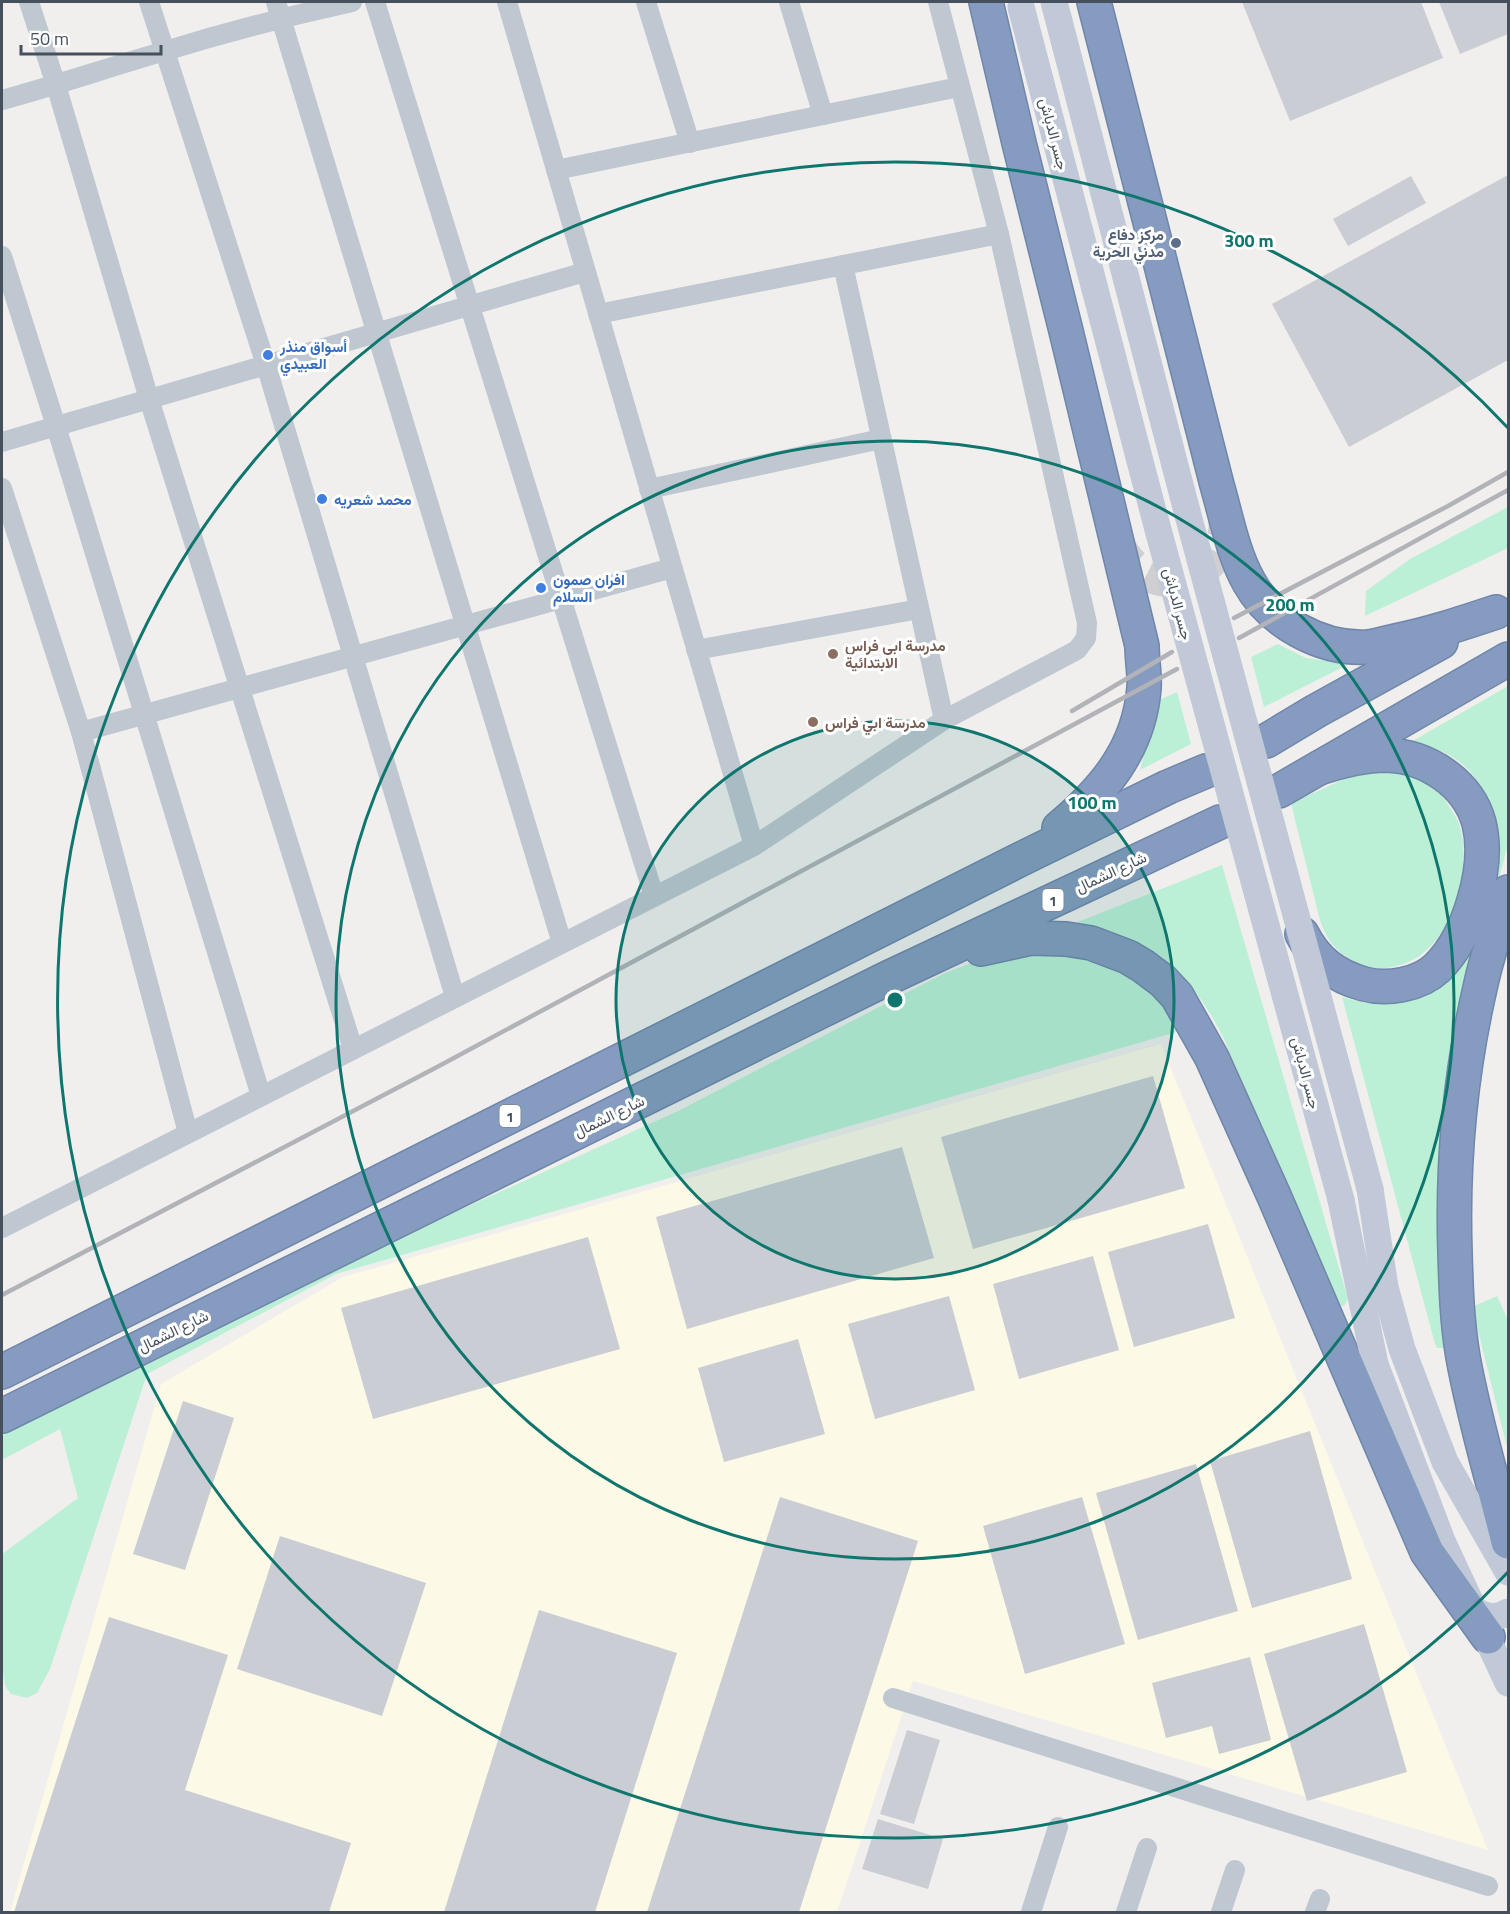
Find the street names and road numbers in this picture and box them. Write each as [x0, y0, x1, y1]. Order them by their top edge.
street label: جسر الدباش [1033, 95, 1075, 173]
street label: جسر الدباش [1157, 565, 1199, 643]
street label: شارع الشمال [1072, 845, 1150, 898]
road number: 1 [1042, 889, 1064, 911]
street label: جسر الدباش [1285, 1034, 1327, 1112]
street label: شارع الشمال [570, 1089, 648, 1143]
road number: 1 [500, 1105, 520, 1127]
street label: شارع الشمال [134, 1304, 212, 1358]

